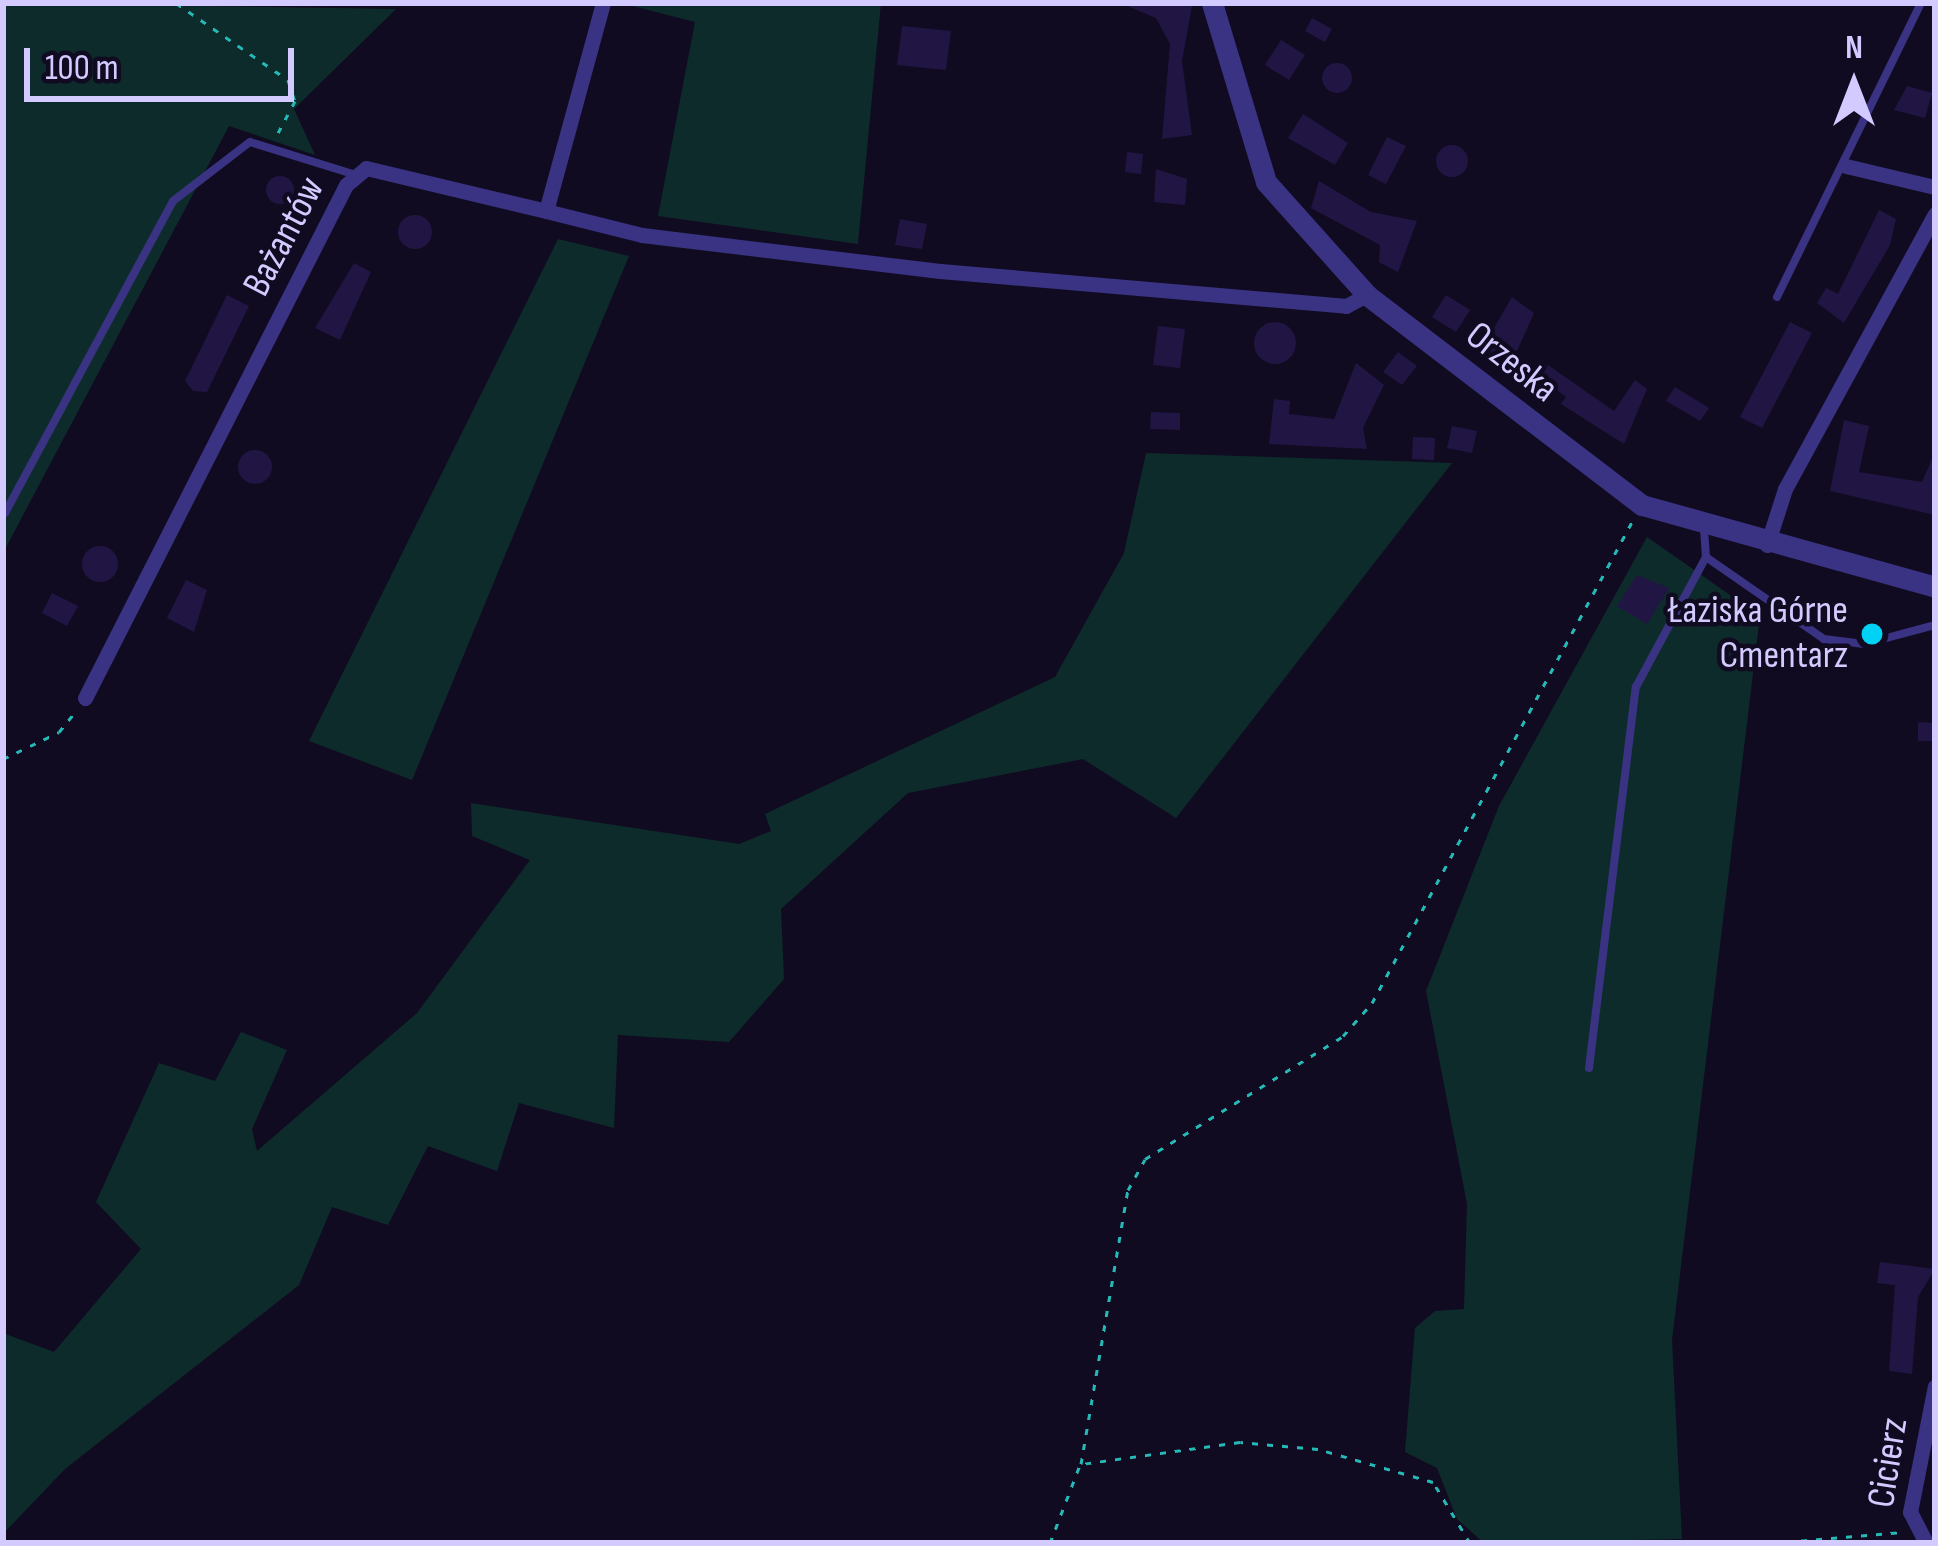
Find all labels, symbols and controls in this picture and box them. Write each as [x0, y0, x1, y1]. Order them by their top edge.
scale bar [30, 24, 300, 98]
north arrow [1794, 24, 1914, 144]
text: N [1845, 28, 1863, 68]
text: 100 m [45, 47, 119, 90]
street label: Bażantów [234, 170, 336, 304]
street label: Orzeska [1456, 313, 1566, 413]
place label: Łaziska Górne Cmentarz [1668, 589, 1848, 680]
marker: Łaziska Górne Cmentarz [1859, 621, 1885, 647]
street label: Cicierz [1859, 1415, 1919, 1511]

